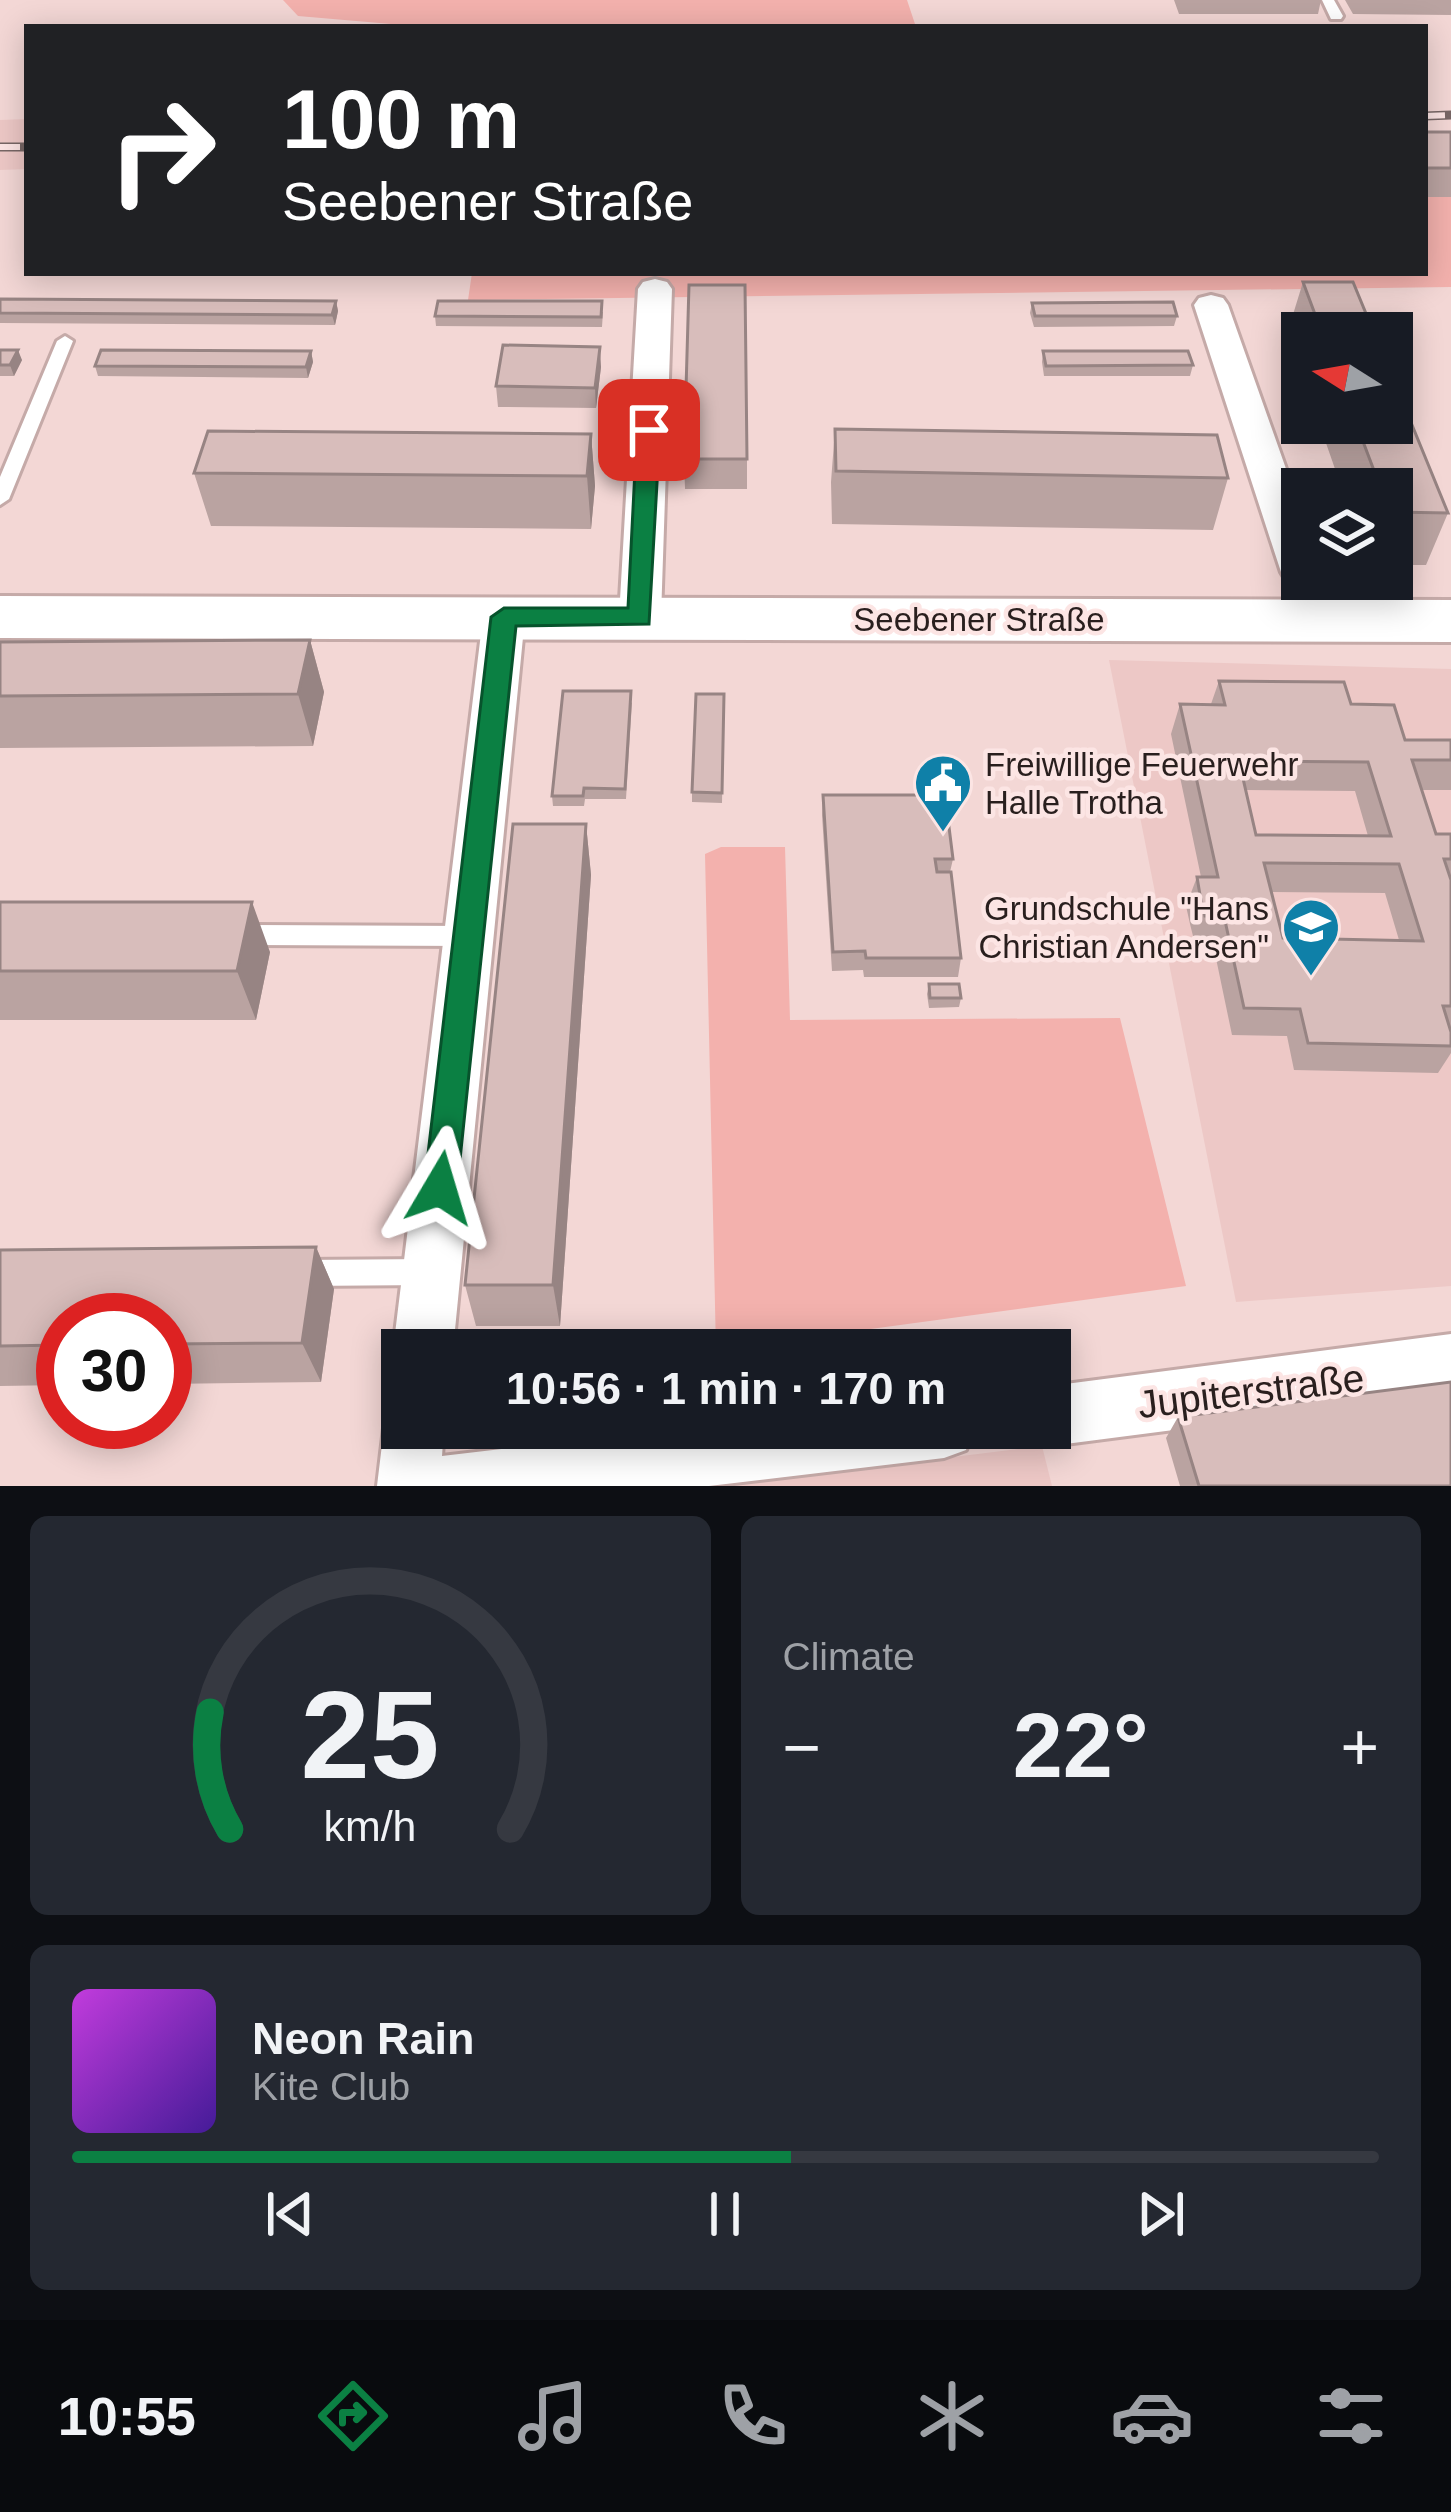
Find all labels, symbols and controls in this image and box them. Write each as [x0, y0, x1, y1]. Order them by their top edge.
icon: right [84, 72, 240, 228]
text: 100 m [282, 72, 520, 166]
text: Seebener Straße [282, 171, 693, 231]
north arrow [1281, 312, 1413, 444]
map controls [1281, 312, 1413, 600]
pin [598, 379, 700, 481]
icon: arrive [616, 397, 682, 463]
button: layers [1281, 468, 1413, 600]
street label: Seebener Straße [853, 601, 1105, 638]
place label: Freiwillige Feuerwehr Halle Trotha [985, 746, 1299, 821]
public building icon: Freiwillige Feuerwehr Halle Trotha [912, 752, 974, 834]
place label: Grundschule "Hans Christian Andersen" [978, 890, 1269, 965]
school or university icon: Grundschule "Hans Christian Andersen" [1280, 896, 1342, 978]
position arrow [377, 1125, 503, 1251]
speed limit sign: 30 [36, 1293, 192, 1449]
street label: Jupiterstraße [1135, 1356, 1367, 1426]
text: 10:56 · 1 min · 170 m [506, 1363, 946, 1414]
text: Climate [783, 1635, 915, 1678]
text: 25 [301, 1665, 440, 1804]
text: 22° [1013, 1696, 1149, 1796]
text: − [783, 1710, 821, 1784]
text: + [1340, 1710, 1379, 1784]
text: km/h [324, 1801, 417, 1849]
text: Neon Rain [252, 2013, 475, 2064]
text: Kite Club [252, 2065, 410, 2108]
icon: previous [257, 2181, 323, 2247]
icon: pause [692, 2181, 758, 2247]
icon: next [1128, 2181, 1194, 2247]
icon: directions [311, 2374, 395, 2458]
icon: music [511, 2374, 595, 2458]
icon: phone [711, 2374, 795, 2458]
icon: climate [910, 2374, 994, 2458]
icon: car [1110, 2374, 1194, 2458]
icon: filters [1309, 2374, 1393, 2458]
text: 10:55 [58, 2386, 196, 2446]

